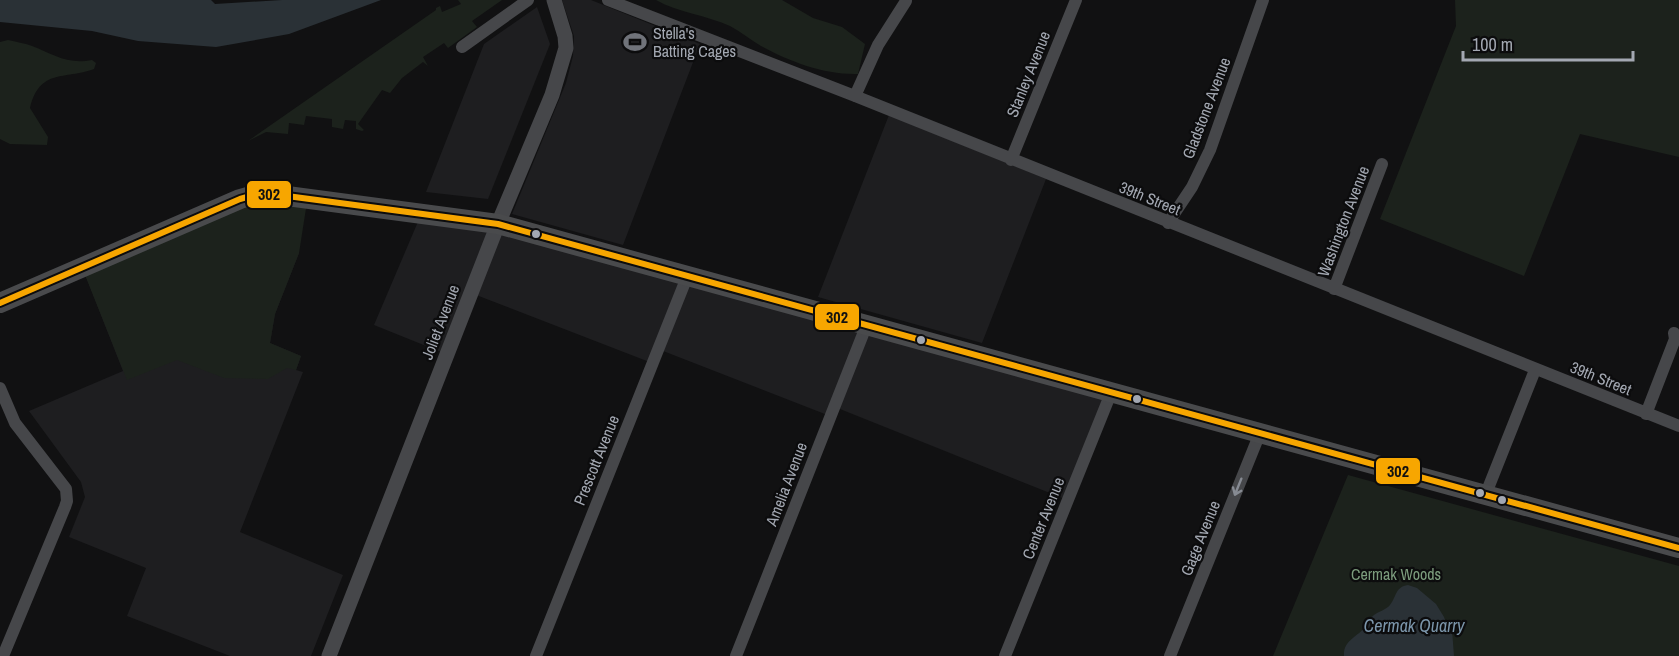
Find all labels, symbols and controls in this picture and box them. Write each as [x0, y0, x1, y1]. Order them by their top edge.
place label: Stella's Batting Cages [653, 22, 736, 62]
scale bar [1463, 24, 1632, 62]
street label: Stanley Avenue [1001, 28, 1055, 120]
sports icon: Stella's Batting Cages [622, 29, 648, 55]
text: 100 m [1472, 32, 1513, 57]
street label: Gladstone Avenue [1177, 54, 1235, 162]
street label: Washington Avenue [1312, 163, 1374, 279]
street label: 39th Street [1116, 176, 1184, 220]
line badge: 302 [246, 180, 292, 209]
text: 302 [258, 183, 280, 205]
unlabelled marker [530, 228, 542, 240]
street label: Joliet Avenue [416, 281, 464, 363]
line badge: 302 [814, 303, 860, 331]
text: 302 [826, 306, 848, 328]
unlabelled marker [915, 334, 927, 346]
street label: 39th Street [1567, 356, 1635, 400]
unlabelled marker [1131, 393, 1143, 405]
street label: Prescott Avenue [568, 412, 624, 508]
street label: Amelia Avenue [760, 439, 812, 530]
line badge: 302 [1375, 457, 1421, 485]
text: 302 [1387, 460, 1409, 482]
street label: Center Avenue [1017, 474, 1069, 562]
one-way arrow [1232, 478, 1243, 496]
unlabelled marker [1474, 487, 1486, 499]
unlabelled marker [1496, 494, 1508, 506]
street label: Gage Avenue [1175, 497, 1225, 579]
park label: Cermak Woods [1351, 563, 1441, 585]
water label: Cermak Quarry [1364, 613, 1466, 638]

